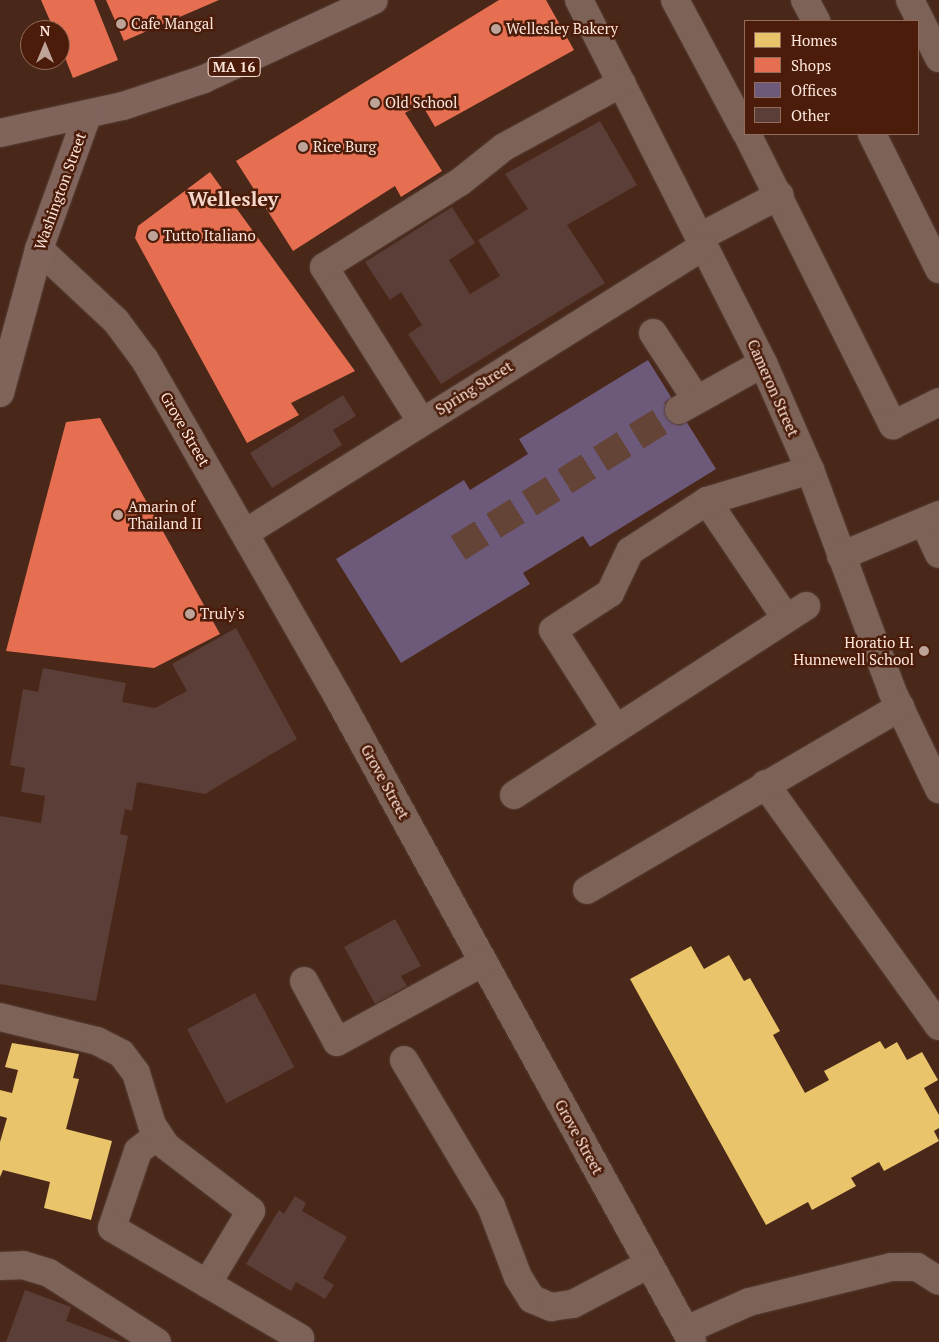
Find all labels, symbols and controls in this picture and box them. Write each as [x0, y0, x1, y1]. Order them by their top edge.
place label: Cafe Mangal [131, 15, 214, 33]
marker: Cafe Mangal [115, 18, 127, 30]
north arrow [20, 20, 70, 70]
place label: Wellesley Bakery [506, 20, 618, 38]
legend [744, 20, 919, 135]
text: N [40, 21, 50, 40]
marker: Wellesley Bakery [490, 23, 502, 35]
text: Homes [791, 30, 837, 50]
text: Shops [791, 55, 831, 75]
road number: MA 16 [206, 56, 262, 78]
text: Offices [791, 80, 837, 100]
place label: Old School [385, 94, 458, 112]
marker: Old School [369, 97, 381, 109]
text: Other [791, 105, 830, 125]
street label: Washington Street [30, 130, 90, 252]
place label: Rice Burg [313, 138, 376, 156]
marker: Rice Burg [297, 141, 309, 153]
district label: Wellesley [188, 186, 278, 210]
place label: Tutto Italiano [163, 227, 256, 245]
marker: Tutto Italiano [147, 230, 159, 242]
street label: Cameron Street [744, 337, 802, 439]
street label: Spring Street [432, 357, 516, 419]
street label: Grove Street [157, 389, 213, 469]
place label: Amarin of Thailand II [128, 497, 202, 532]
marker: Amarin of Thailand II [112, 509, 124, 521]
place label: Truly's [200, 605, 245, 623]
marker: Truly's [184, 608, 196, 620]
place label: Horatio H. Hunnewell School [793, 633, 914, 668]
marker: Horatio H. Hunnewell School [918, 645, 930, 657]
street label: Grove Street [357, 741, 413, 823]
street label: Grove Street [551, 1096, 607, 1178]

